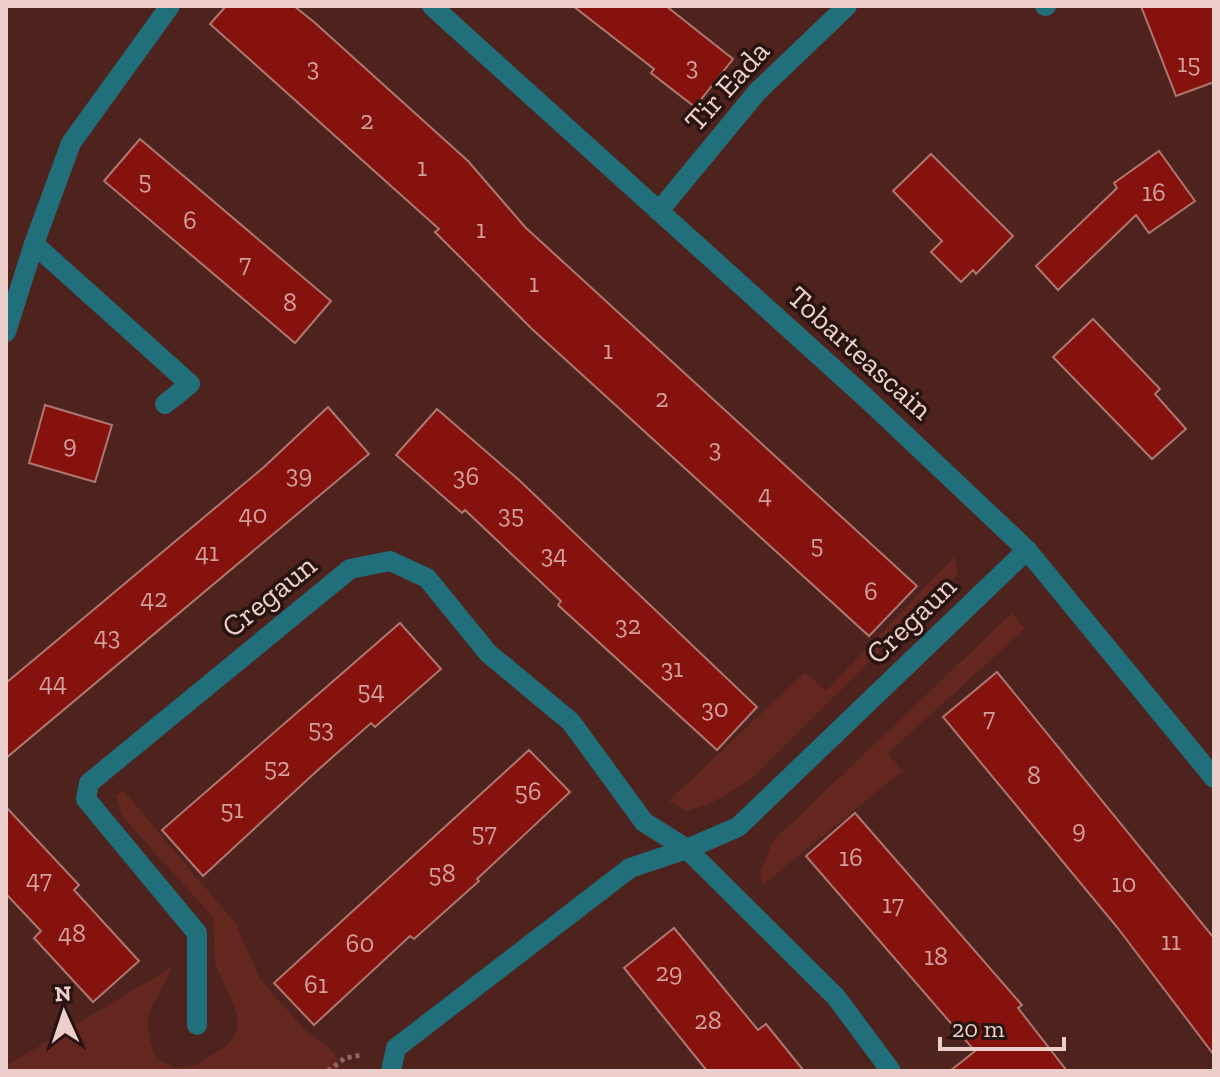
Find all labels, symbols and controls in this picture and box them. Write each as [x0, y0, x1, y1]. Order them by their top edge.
street label: Tir Eada [677, 33, 777, 139]
house number: 15 [1177, 47, 1201, 79]
house number: 3 [686, 50, 698, 82]
house number: 3 [307, 51, 319, 83]
house number: 2 [360, 104, 374, 136]
house number: 1 [417, 151, 427, 183]
house number: 5 [138, 164, 152, 196]
house number: 16 [1142, 176, 1166, 208]
house number: 6 [183, 204, 197, 236]
house number: 1 [476, 213, 486, 245]
house number: 7 [239, 247, 251, 279]
house number: 1 [529, 267, 539, 299]
street label: Tobarteascain [780, 279, 940, 427]
house number: 8 [283, 286, 297, 318]
house number: 1 [603, 334, 613, 366]
house number: 2 [655, 382, 669, 414]
house number: 9 [63, 428, 77, 460]
house number: 3 [709, 432, 721, 464]
house number: 39 [286, 458, 312, 490]
house number: 36 [453, 460, 479, 492]
house number: 4 [758, 478, 772, 510]
house number: 40 [239, 498, 268, 530]
house number: 35 [498, 498, 524, 530]
house number: 5 [810, 528, 824, 560]
house number: 41 [195, 536, 219, 568]
house number: 34 [541, 538, 567, 570]
street label: Cregaun [215, 547, 323, 645]
street label: Cregaun [859, 568, 963, 672]
house number: 6 [864, 575, 878, 607]
house number: 42 [140, 582, 168, 614]
house number: 32 [615, 609, 641, 641]
house number: 43 [94, 620, 120, 652]
house number: 31 [661, 652, 683, 684]
house number: 44 [39, 666, 67, 698]
house number: 54 [357, 674, 385, 706]
house number: 30 [701, 692, 729, 724]
house number: 7 [983, 701, 995, 733]
house number: 53 [308, 712, 334, 744]
house number: 52 [264, 751, 290, 783]
house number: 8 [1027, 759, 1041, 791]
house number: 56 [514, 775, 542, 807]
house number: 51 [220, 793, 244, 825]
house number: 9 [1072, 813, 1086, 845]
house number: 57 [471, 816, 497, 848]
house number: 16 [839, 841, 863, 873]
house number: 58 [428, 857, 456, 889]
house number: 47 [26, 863, 52, 895]
house number: 10 [1112, 867, 1137, 899]
house number: 17 [882, 888, 904, 920]
house number: 48 [58, 917, 86, 949]
house number: 11 [1161, 925, 1181, 957]
house number: 60 [346, 927, 374, 959]
house number: 18 [924, 940, 948, 972]
house number: 29 [655, 956, 683, 988]
house number: 61 [304, 968, 328, 1000]
north arrow [24, 973, 104, 1053]
text: N [54, 980, 72, 1007]
scale bar [940, 1001, 1064, 1051]
house number: 28 [694, 1004, 722, 1036]
text: 20 m [952, 1014, 1005, 1043]

